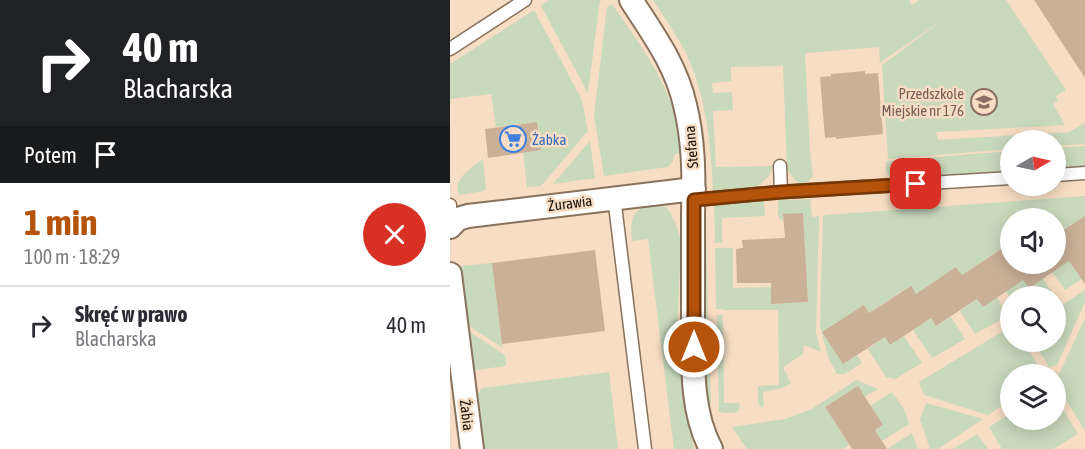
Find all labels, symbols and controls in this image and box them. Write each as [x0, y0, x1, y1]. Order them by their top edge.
text: 40 m [123, 23, 198, 71]
icon: right [24, 24, 102, 102]
text: Blacharska [123, 73, 233, 104]
place label: Przedszkole Miejskie nr 176 [882, 85, 964, 119]
school or university icon: Przedszkole Miejskie nr 176 [969, 87, 999, 117]
supermarket icon: Żabka [498, 124, 528, 154]
street label: Stefana [681, 125, 701, 169]
north arrow [1000, 130, 1066, 196]
map controls [1000, 130, 1066, 430]
place label: Żabka [532, 131, 566, 148]
icon: arrive [89, 138, 122, 171]
text: Potem [24, 142, 77, 168]
pin [890, 158, 941, 209]
icon: arrive [899, 167, 932, 200]
street label: Żurawia [547, 192, 593, 214]
text: 1 min [24, 201, 98, 243]
button: close [363, 203, 426, 266]
button: sound [1000, 208, 1066, 274]
text: 100 m · 18:29 [24, 245, 120, 268]
button: search [1000, 286, 1066, 352]
text: Skręć w prawo [75, 301, 188, 327]
icon: right [24, 309, 57, 342]
text: 40 m [386, 312, 426, 338]
position arrow [662, 315, 726, 379]
text: Blacharska [75, 327, 157, 350]
button: layers [1000, 364, 1066, 430]
street label: Żabia [457, 398, 477, 432]

